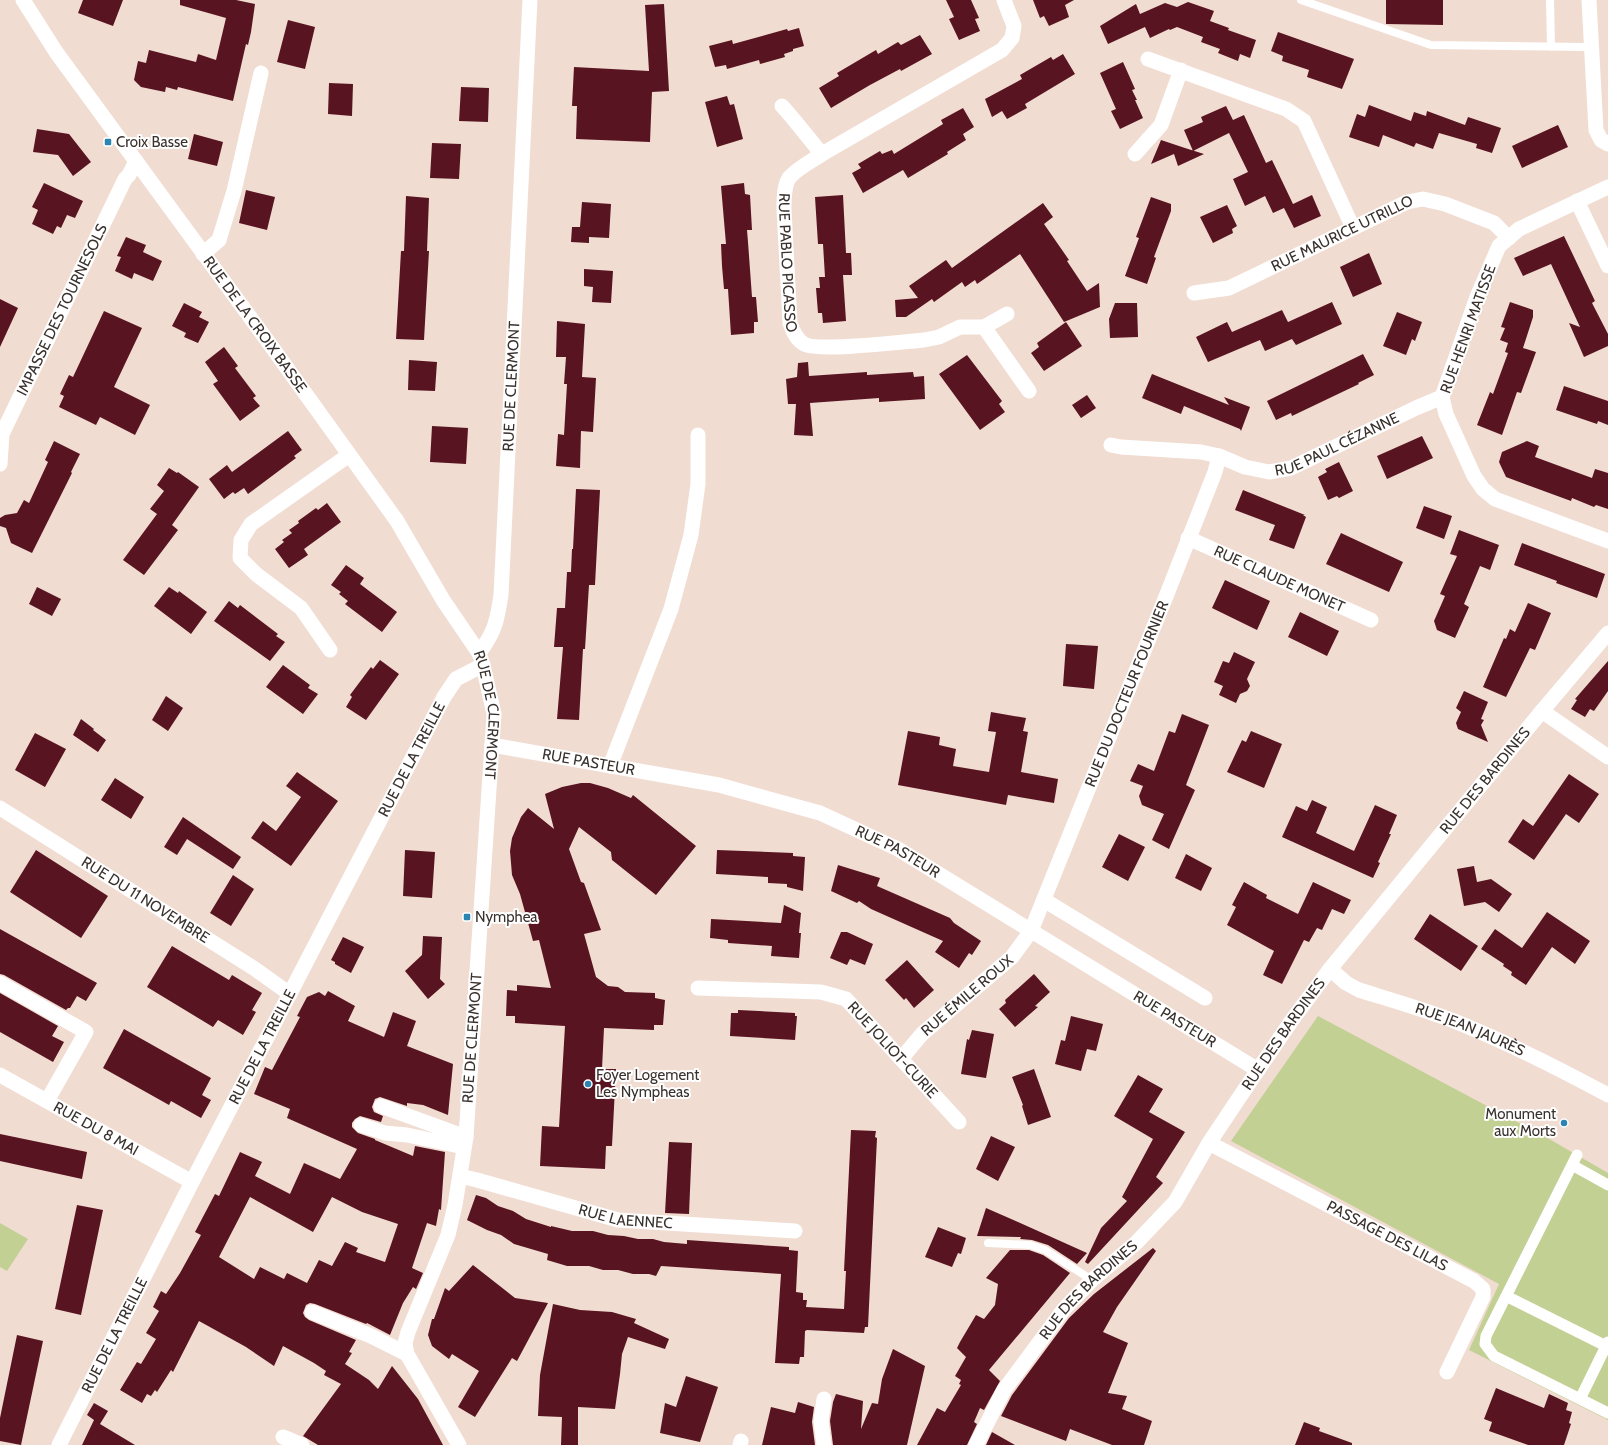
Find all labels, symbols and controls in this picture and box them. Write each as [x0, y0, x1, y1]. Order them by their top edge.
place label: Croix Basse [116, 133, 188, 151]
marker: Croix Basse [103, 137, 113, 147]
street label: RUE MAURICE UTRILLO [1268, 191, 1416, 275]
street label: RUE PABLO PICASSO [775, 192, 802, 335]
street label: IMPASSE DES TOURNESOLS [13, 221, 111, 398]
street label: RUE DE LA CROIX BASSE [199, 253, 311, 396]
street label: RUE HENRI MATISSE [1436, 262, 1500, 396]
street label: RUE DE CLERMONT [499, 321, 523, 452]
street label: RUE PAUL CÉZANNE [1273, 409, 1402, 480]
street label: RUE CLAUDE MONET [1211, 542, 1347, 616]
street label: RUE DU DOCTEUR FOURNIER [1081, 598, 1172, 790]
street label: RUE DE CLERMONT [470, 648, 503, 780]
street label: RUE DE LA TREILLE [374, 699, 449, 820]
street label: RUE DES BARDINES [1436, 723, 1534, 837]
street label: RUE PASTEUR [541, 745, 636, 779]
street label: RUE PASTEUR [852, 821, 943, 882]
street label: RUE DU 11 NOVEMBRE [78, 853, 213, 947]
place label: Nymphea [475, 908, 538, 926]
marker: Nymphea [462, 912, 472, 922]
street label: RUE ÉMILE ROUX [917, 951, 1017, 1040]
street label: RUE DE CLERMONT [458, 972, 486, 1104]
street label: RUE DES BARDINES [1238, 974, 1329, 1093]
street label: RUE DE LA TREILLE [225, 986, 299, 1107]
street label: RUE PASTEUR [1130, 987, 1219, 1051]
street label: RUE JOLIOT-CURIE [844, 998, 941, 1102]
street label: RUE JEAN JAURÈS [1413, 999, 1528, 1060]
place label: Foyer Logement Les Nympheas [596, 1066, 699, 1101]
marker: Foyer Logement Les Nympheas [583, 1079, 593, 1089]
street label: RUE DU 8 MAI [50, 1098, 142, 1159]
place label: Monument aux Morts [1485, 1105, 1556, 1140]
marker: Monument aux Morts [1559, 1118, 1569, 1128]
street label: PASSAGE DES LILAS [1324, 1197, 1451, 1275]
street label: RUE LAENNEC [576, 1200, 673, 1232]
street label: RUE DES BARDINES [1035, 1237, 1141, 1343]
street label: RUE DE LA TREILLE [78, 1275, 151, 1396]

